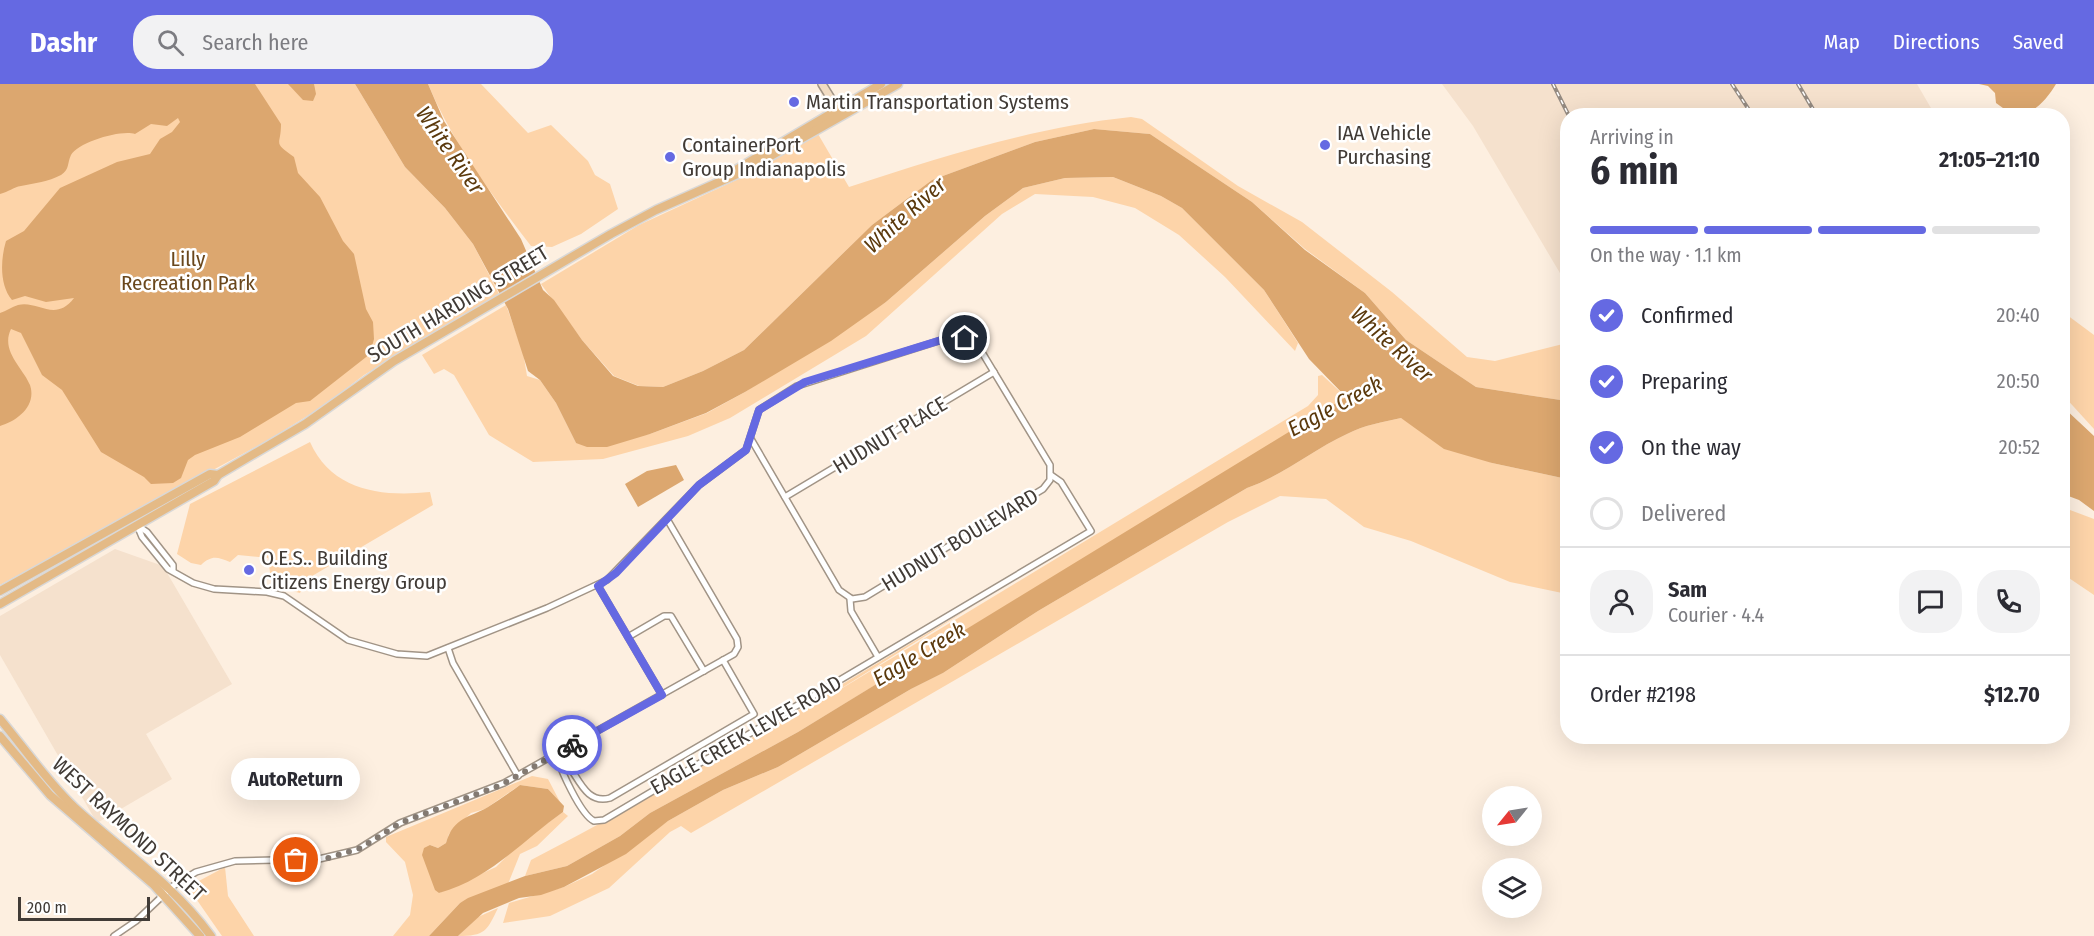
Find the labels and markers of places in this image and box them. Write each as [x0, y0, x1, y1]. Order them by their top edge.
place label: Martin Transportation Systems [806, 89, 1069, 115]
marker: Martin Transportation Systems [787, 95, 801, 109]
place label: IAA Vehicle Purchasing [1337, 120, 1431, 170]
place label: ContainerPort Group Indianapolis [682, 132, 846, 182]
marker: IAA Vehicle Purchasing [1318, 138, 1332, 152]
marker: ContainerPort Group Indianapolis [663, 150, 677, 164]
pin [939, 312, 990, 363]
place label: O.E.S.. Building Citizens Energy Group [261, 545, 447, 595]
marker: O.E.S.. Building Citizens Energy Group [242, 563, 256, 577]
callout: AutoReturn [232, 758, 360, 800]
pin [270, 834, 321, 885]

